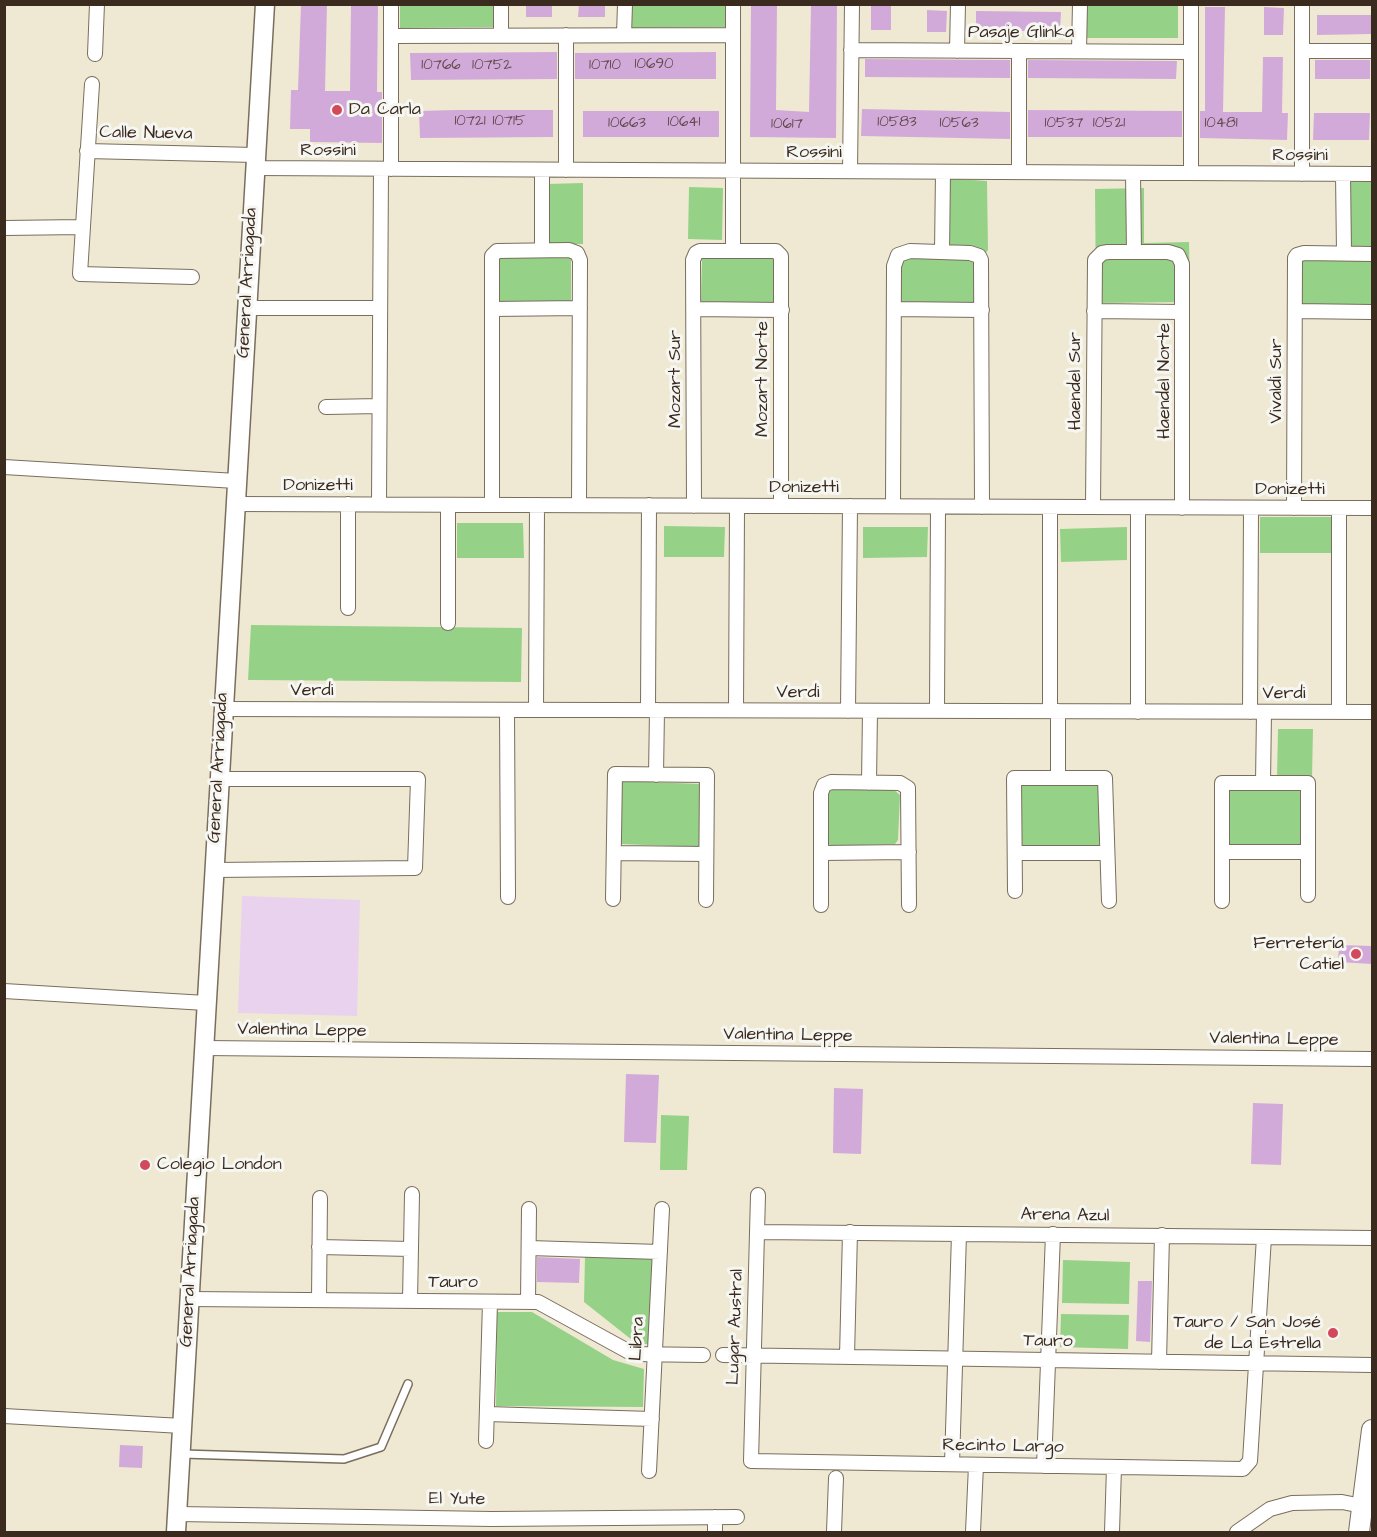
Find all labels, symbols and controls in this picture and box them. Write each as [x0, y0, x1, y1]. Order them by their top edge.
street label: Pasaje Glinka [968, 22, 1074, 44]
house number: 10690 [635, 56, 673, 74]
house number: 10766 [421, 57, 461, 75]
house number: 10752 [472, 57, 512, 75]
house number: 10710 [589, 57, 621, 75]
place label: Da Carla [349, 99, 421, 121]
marker: Da Carla [330, 103, 344, 117]
house number: 10721 [454, 113, 486, 131]
house number: 10715 [492, 113, 526, 131]
house number: 10641 [668, 114, 700, 132]
house number: 10583 [877, 114, 917, 132]
house number: 10663 [608, 115, 646, 133]
house number: 10563 [939, 115, 979, 133]
house number: 10537 [1045, 115, 1083, 133]
house number: 10521 [1093, 115, 1125, 133]
house number: 10481 [1204, 115, 1238, 133]
house number: 10617 [771, 116, 803, 134]
street label: Calle Nueva [99, 122, 193, 146]
street label: Rossini [300, 140, 356, 162]
street label: Rossini [786, 142, 842, 164]
street label: Rossini [1272, 145, 1328, 167]
street label: General Arriagada [233, 207, 263, 359]
street label: Mozart Norte [752, 321, 774, 437]
street label: Haendel Norte [1154, 323, 1176, 439]
street label: Mozart Sur [665, 330, 687, 428]
street label: Haendel Sur [1065, 332, 1087, 430]
street label: Vivaldi Sur [1266, 338, 1288, 424]
street label: Donizetti [283, 475, 353, 497]
street label: Donizetti [769, 477, 839, 499]
street label: Donizetti [1255, 479, 1325, 501]
street label: Verdi [291, 680, 333, 702]
street label: Verdi [777, 682, 819, 704]
street label: Verdi [1263, 683, 1305, 705]
street label: General Arriagada [204, 692, 234, 844]
place label: Ferretería Catiel [1253, 933, 1344, 976]
marker: Ferretería Catiel [1349, 947, 1363, 961]
street label: Valentina Leppe [237, 1019, 367, 1043]
street label: Valentina Leppe [723, 1024, 853, 1048]
street label: Valentina Leppe [1209, 1028, 1339, 1052]
place label: Colegio London [157, 1154, 282, 1176]
marker: Colegio London [138, 1158, 152, 1172]
street label: General Arriagada [176, 1196, 206, 1348]
street label: Arena Azul [1020, 1204, 1110, 1228]
street label: Lugar Austral [723, 1269, 749, 1385]
street label: Tauro [428, 1272, 478, 1294]
place label: Tauro / San José de La Estrella [1173, 1312, 1321, 1354]
street label: Libra [626, 1316, 650, 1362]
marker: Tauro / San José de La Estrella [1326, 1326, 1340, 1340]
street label: Tauro [1023, 1331, 1073, 1353]
street label: Recinto Largo [942, 1435, 1064, 1459]
street label: El Yute [429, 1489, 485, 1511]

